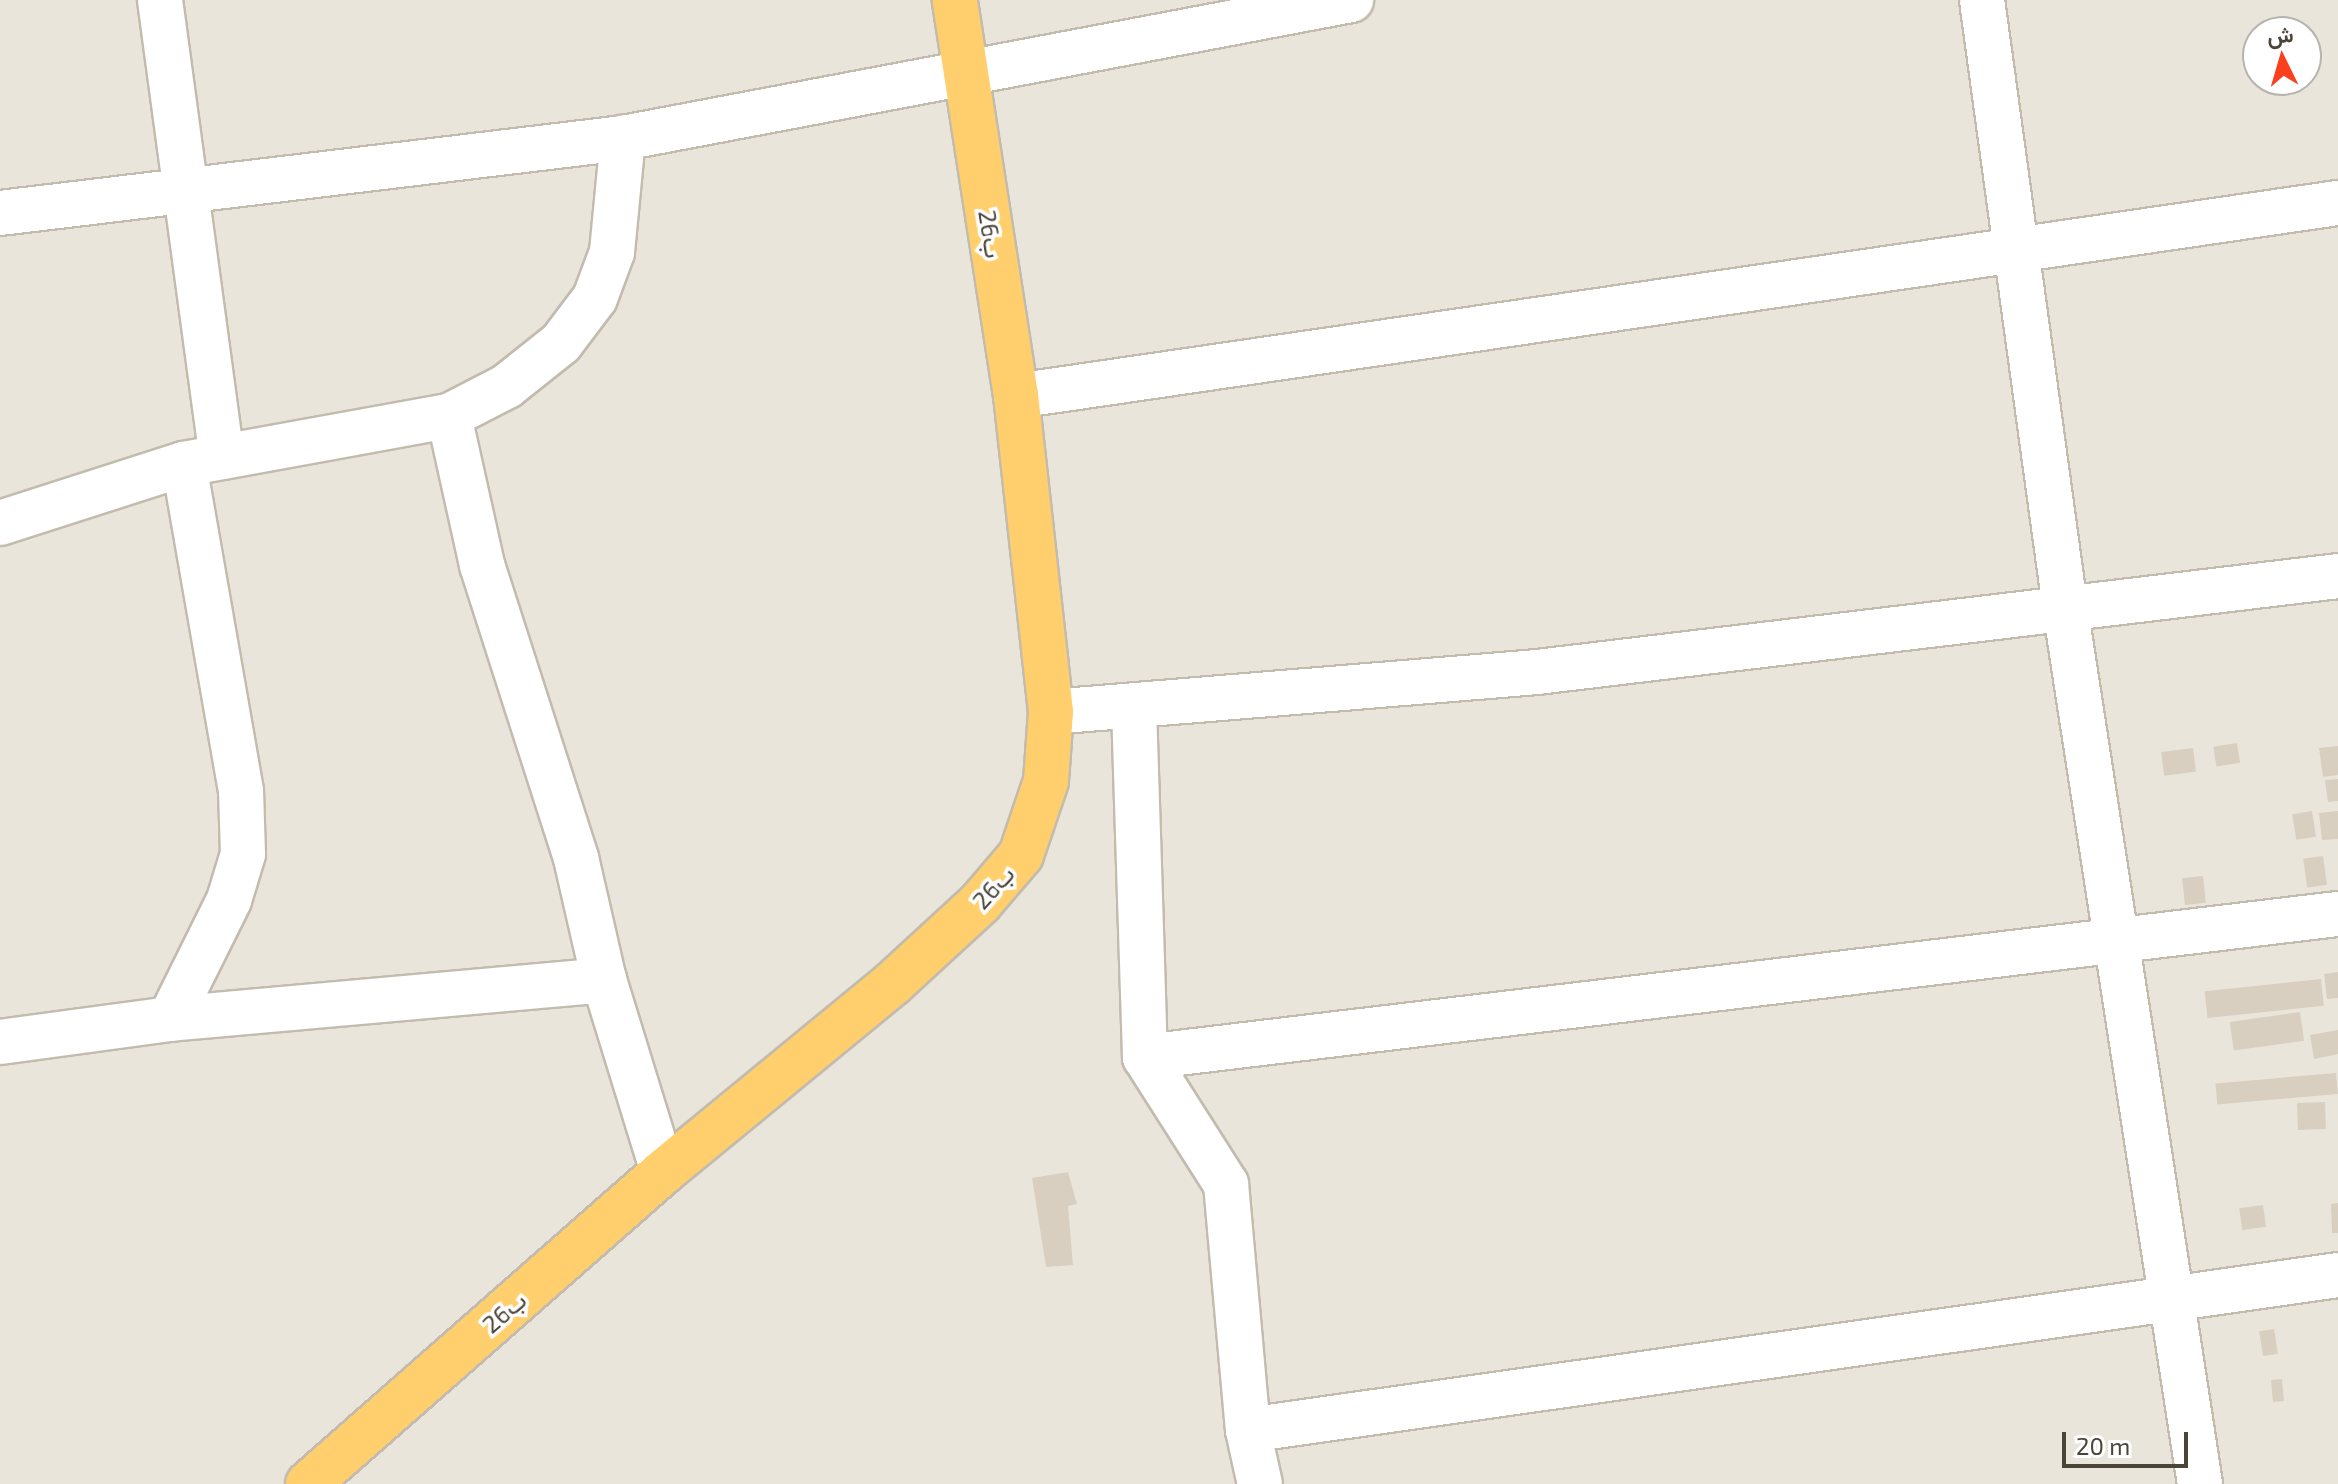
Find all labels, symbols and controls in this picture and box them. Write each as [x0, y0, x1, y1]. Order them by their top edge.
north arrow [2242, 16, 2322, 96]
text: ش [2266, 20, 2294, 48]
street label: 26ب [973, 208, 1009, 260]
street label: 26ب [966, 859, 1020, 915]
street label: 26ب [476, 1285, 532, 1339]
scale bar [2066, 1416, 2192, 1466]
text: 20 m [2076, 1431, 2130, 1460]

